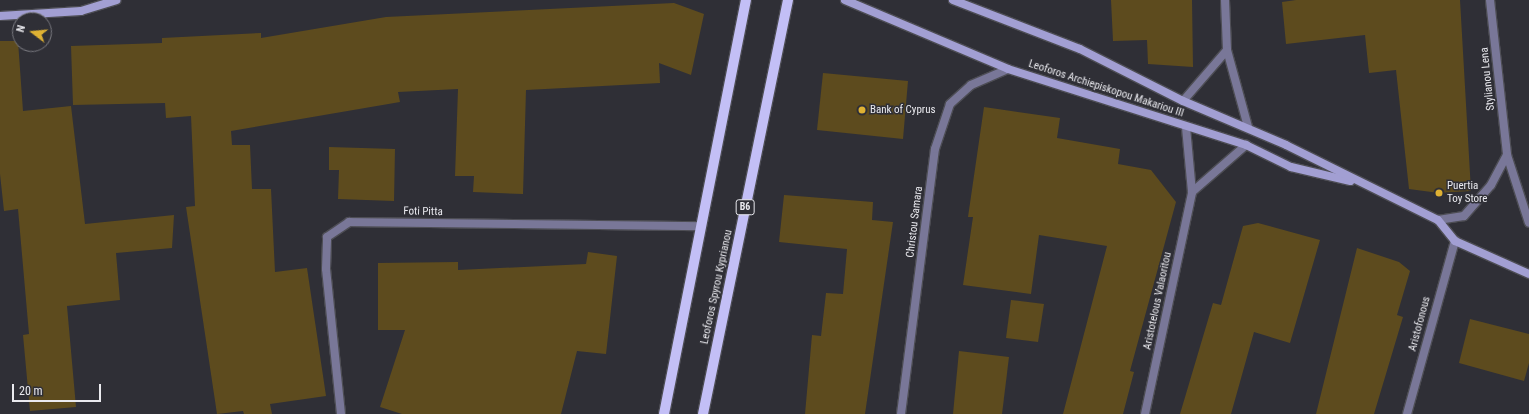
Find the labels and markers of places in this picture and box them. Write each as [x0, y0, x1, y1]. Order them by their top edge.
place label: Bank of Cyprus [870, 103, 936, 117]
marker: Bank of Cyprus [857, 105, 867, 115]
place label: Puertia Toy Store [1447, 180, 1488, 206]
marker: Puertia Toy Store [1434, 188, 1444, 198]

